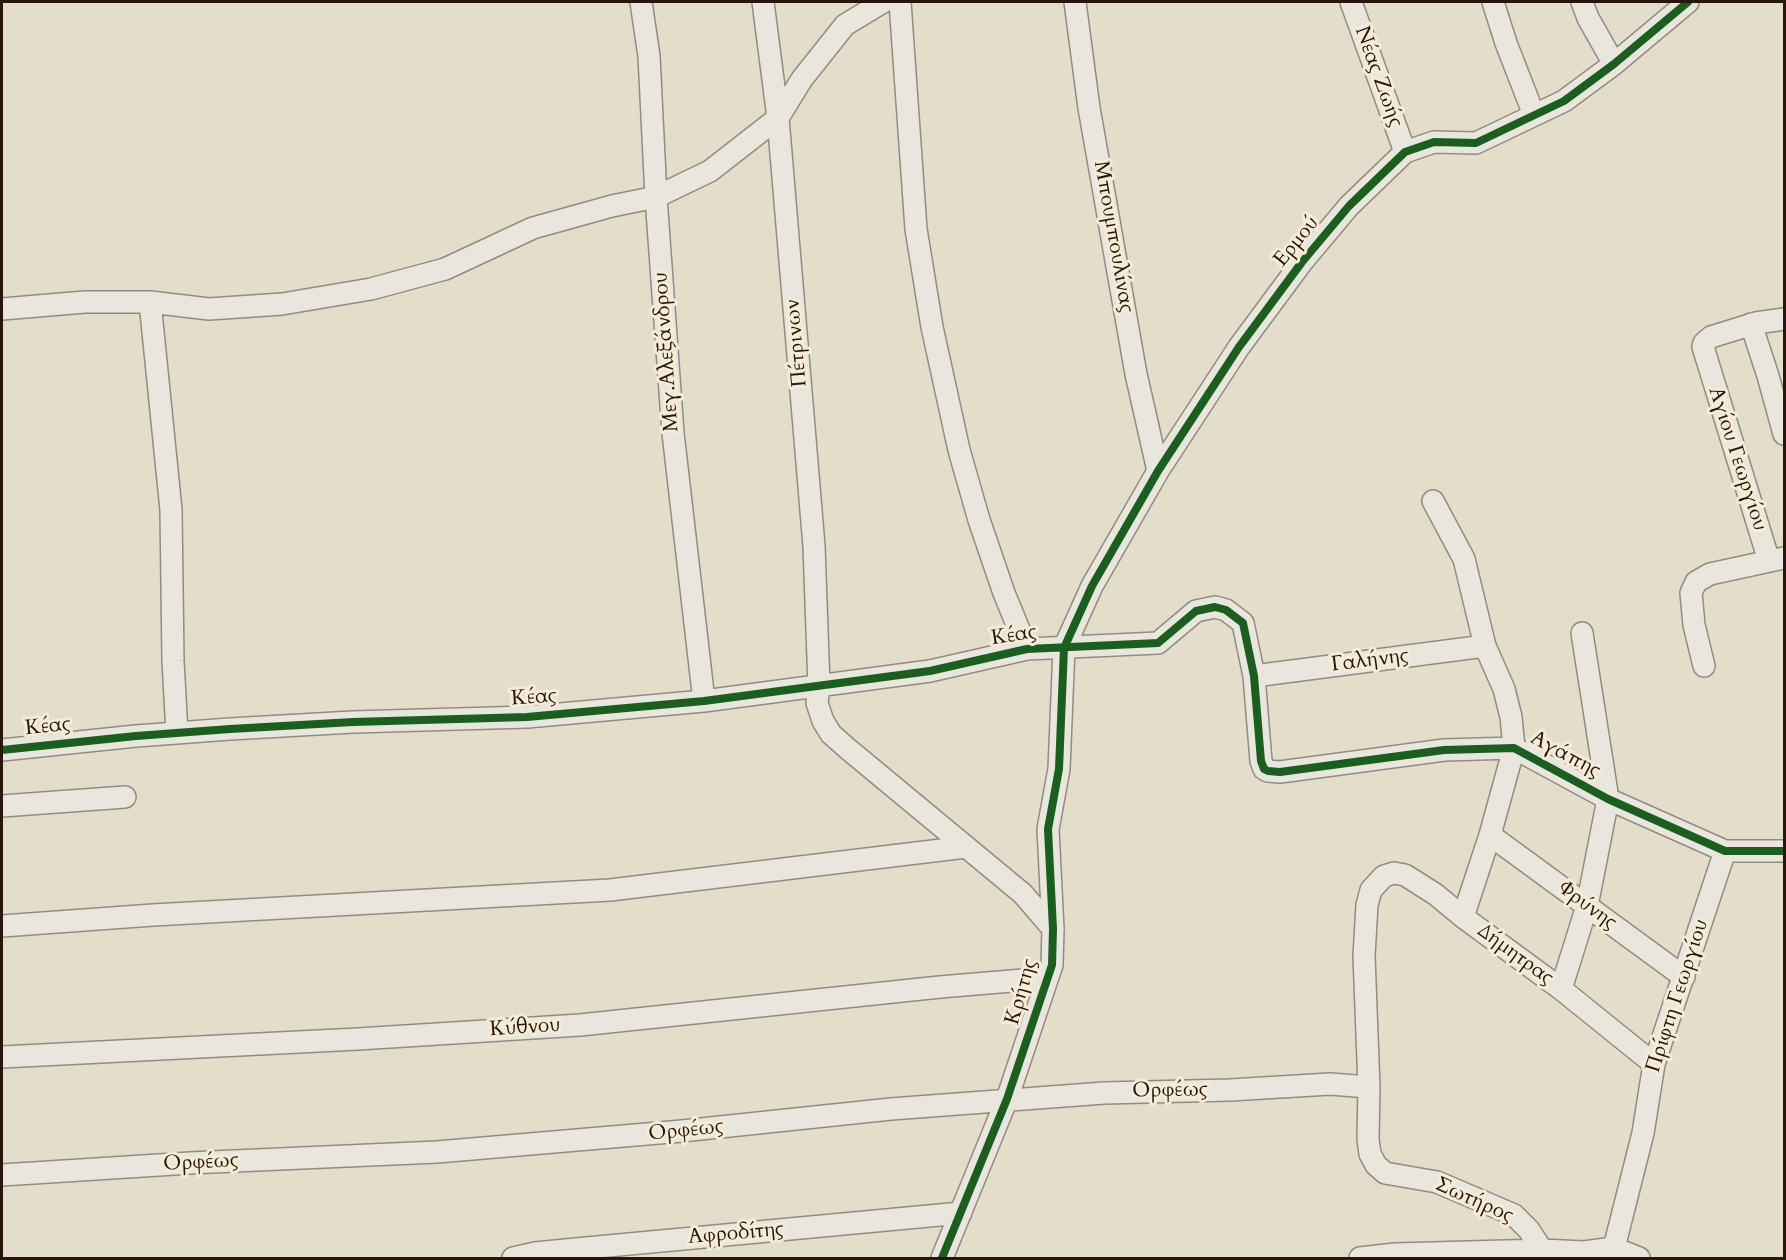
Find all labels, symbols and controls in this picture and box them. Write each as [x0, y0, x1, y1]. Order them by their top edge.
street label: Νέας Ζωής [1348, 23, 1408, 131]
street label: Μπουμπουλίνας [1087, 159, 1139, 315]
street label: Ερμού [1269, 212, 1325, 272]
street label: Μεγ.Αλεξάνδρου [649, 271, 685, 433]
street label: Πέτρινων [781, 298, 813, 388]
street label: Αγίου Γεωργίου [1702, 384, 1772, 534]
street label: Κέας [990, 620, 1038, 652]
street label: Γαλήνης [1330, 644, 1410, 678]
street label: Κέας [510, 684, 558, 712]
street label: Κέας [24, 712, 72, 742]
street label: Αγάπης [1526, 726, 1604, 784]
street label: Φρύνης [1553, 876, 1621, 936]
street label: Πρίφτη Γεωργίου [1641, 916, 1715, 1076]
street label: Δήμητρας [1472, 919, 1558, 991]
street label: Κρήτης [1001, 956, 1043, 1028]
street label: Κύθνου [489, 1013, 561, 1043]
street label: Ορφέως [1132, 1078, 1208, 1104]
street label: Ορφέως [647, 1115, 725, 1147]
street label: Ορφέως [163, 1148, 239, 1178]
street label: Σωτήρος [1431, 1173, 1517, 1229]
street label: Αφροδίτης [687, 1217, 785, 1251]

